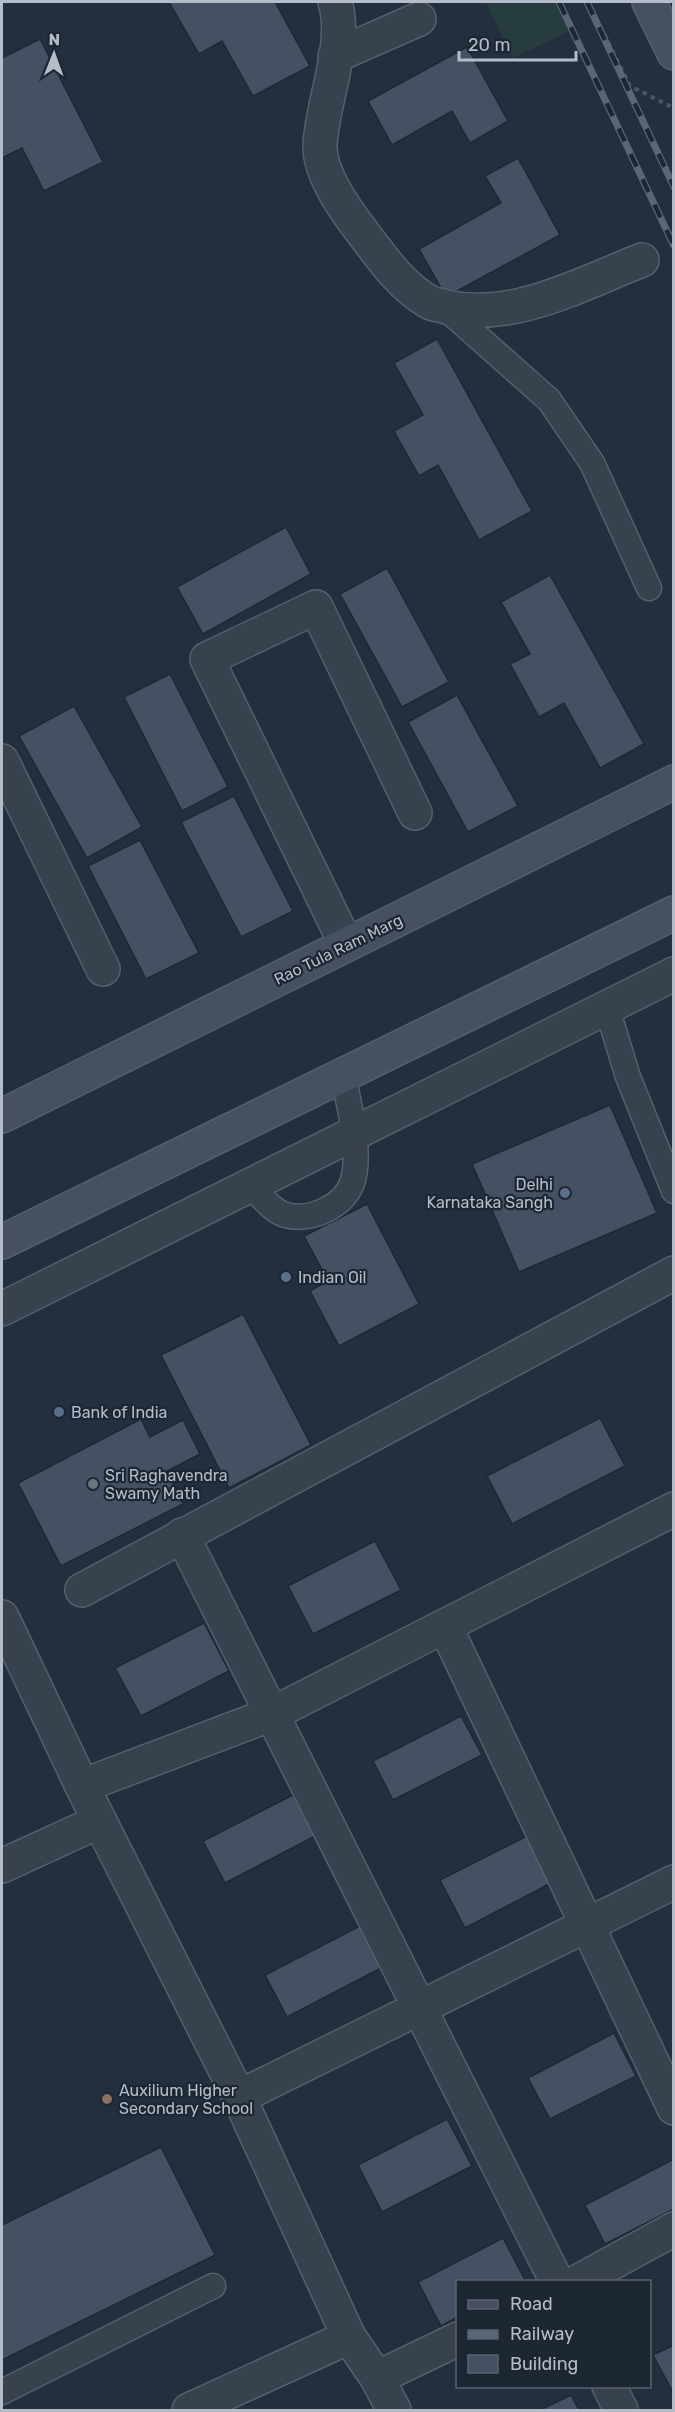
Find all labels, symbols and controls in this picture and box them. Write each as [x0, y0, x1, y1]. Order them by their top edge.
north arrow [24, 24, 84, 84]
scale bar [459, 24, 576, 62]
text: N [48, 30, 60, 49]
text: 20 m [468, 34, 510, 56]
street label: Rao Tula Ram Marg [271, 910, 406, 989]
place label: Delhi Karnataka Sangh [426, 1175, 553, 1212]
marker: Delhi Karnataka Sangh [558, 1186, 572, 1200]
place label: Indian Oil [298, 1268, 367, 1287]
marker: Indian Oil [279, 1270, 293, 1284]
place label: Bank of India [71, 1403, 167, 1422]
marker: Bank of India [52, 1405, 66, 1419]
place label: Sri Raghavendra Swamy Math [105, 1466, 228, 1503]
marker: Sri Raghavendra Swamy Math [86, 1477, 100, 1491]
place label: Auxilium Higher Secondary School [119, 2081, 253, 2118]
marker: Auxilium Higher Secondary School [100, 2092, 114, 2106]
legend [456, 2280, 651, 2388]
text: Road [510, 2293, 553, 2315]
text: Railway [510, 2323, 574, 2345]
text: Building [510, 2353, 578, 2375]

